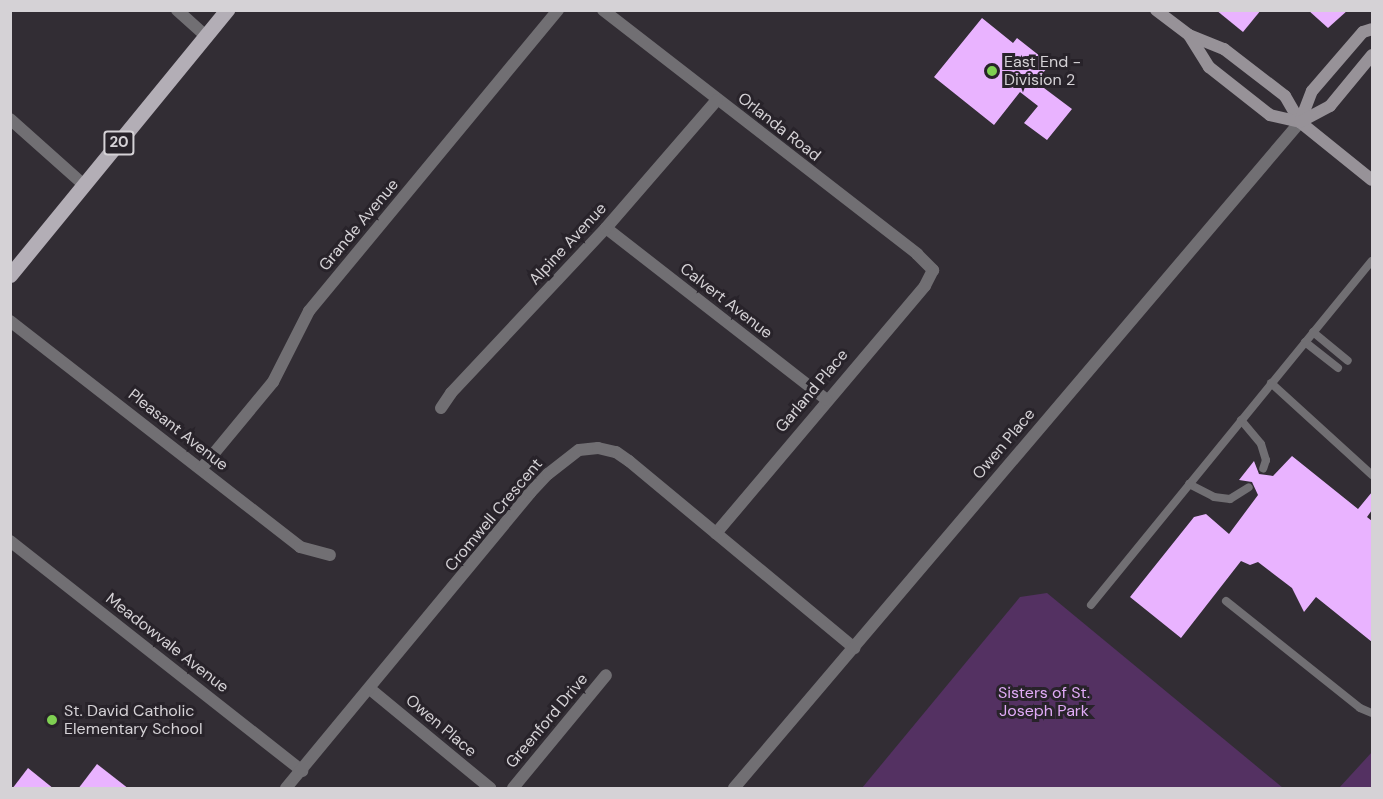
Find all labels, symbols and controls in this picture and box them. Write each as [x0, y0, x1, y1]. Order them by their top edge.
place label: East End - Division 2 [1004, 52, 1081, 90]
marker: East End - Division 2 [985, 64, 999, 78]
street label: Orlanda Road [734, 89, 824, 165]
road number: 20 [102, 131, 136, 155]
street label: Grande Avenue [315, 175, 403, 275]
street label: Alpine Avenue [525, 199, 611, 289]
street label: Calvert Avenue [676, 259, 776, 343]
street label: Garland Place [772, 346, 852, 436]
street label: Pleasant Avenue [124, 385, 232, 475]
street label: Owen Place [969, 405, 1039, 483]
street label: Cromwell Crescent [441, 455, 547, 575]
street label: Meadowvale Avenue [102, 589, 232, 697]
street label: Greenford Drive [502, 670, 592, 772]
park label: Sisters of St. Joseph Park [998, 683, 1090, 721]
street label: Owen Place [402, 691, 480, 761]
place label: St. David Catholic Elementary School [64, 701, 202, 739]
marker: St. David Catholic Elementary School [45, 713, 59, 727]

